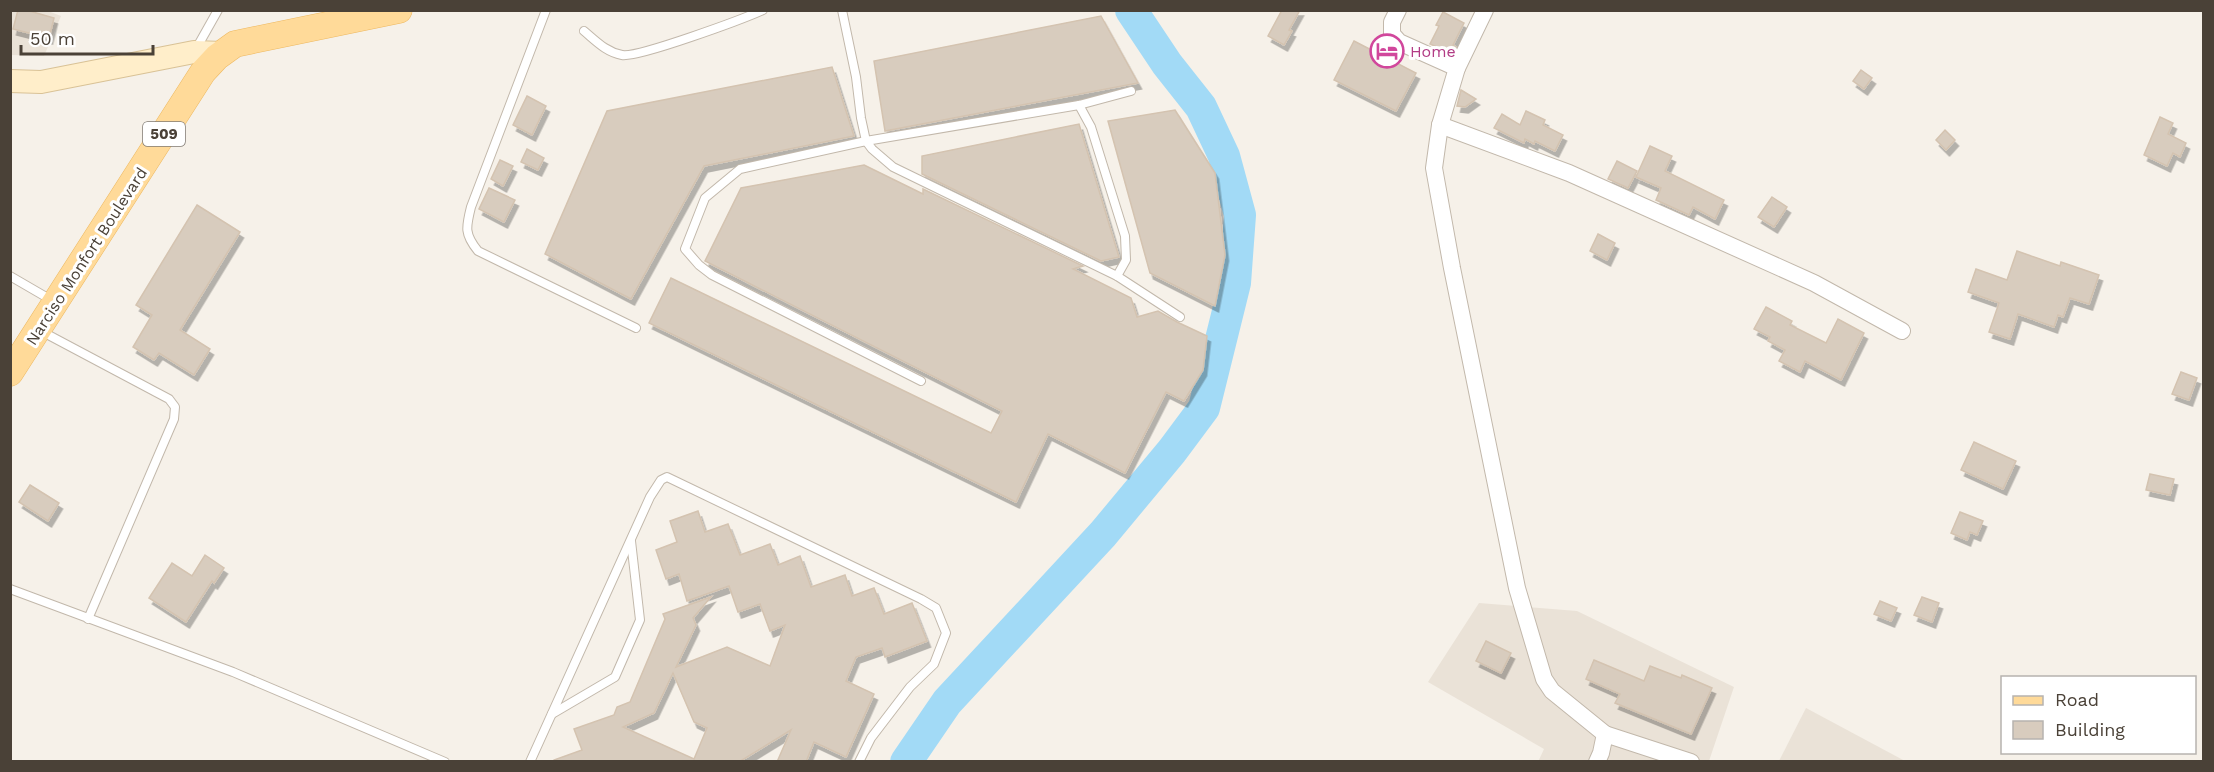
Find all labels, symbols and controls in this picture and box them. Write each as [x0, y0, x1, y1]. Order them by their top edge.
scale bar [21, 18, 153, 56]
text: 50 m [30, 28, 75, 49]
hotel icon: Home [1369, 33, 1405, 69]
place label: Home [1410, 42, 1456, 61]
road number: 509 [143, 122, 185, 146]
street label: Narciso Monfort Boulevard [22, 164, 151, 349]
legend [2001, 676, 2196, 754]
text: Road [2055, 689, 2099, 710]
text: Building [2055, 719, 2125, 740]

